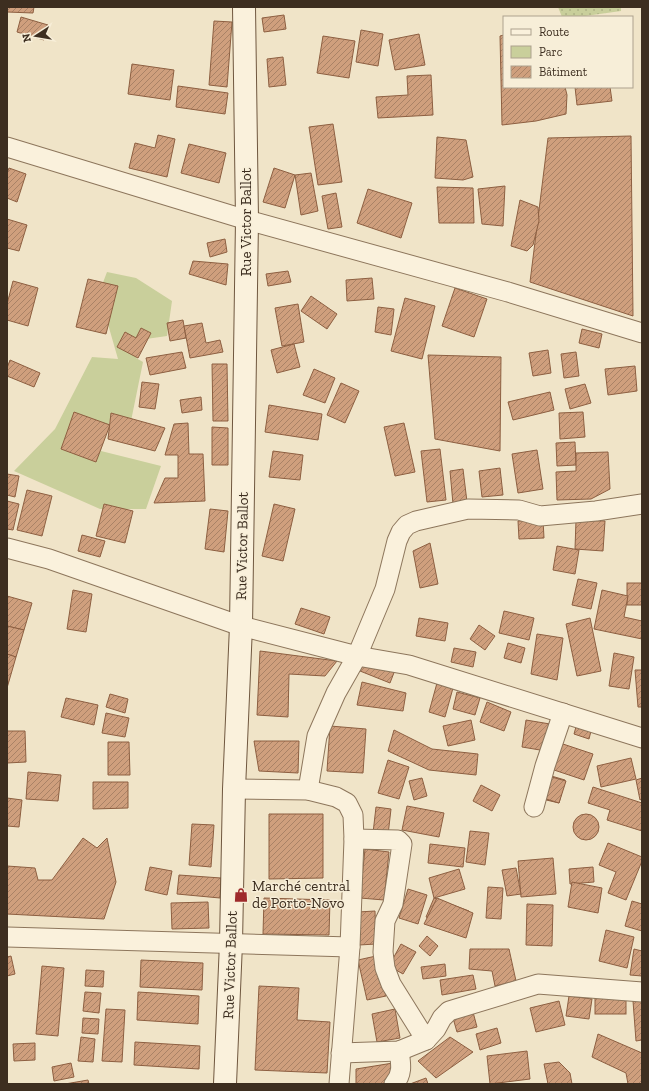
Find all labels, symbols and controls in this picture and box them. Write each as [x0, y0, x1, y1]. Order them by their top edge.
north arrow [16, 16, 56, 56]
legend [503, 16, 633, 88]
text: Route [539, 25, 570, 39]
text: N [19, 32, 34, 43]
text: Parc [539, 45, 563, 59]
text: Bâtiment [539, 65, 588, 79]
street label: Rue Victor Ballot [237, 167, 255, 276]
street label: Rue Victor Ballot [232, 491, 252, 600]
place label: Marché central de Porto-Novo [252, 877, 350, 912]
shop icon: Marché central de Porto-Novo [233, 887, 249, 903]
street label: Rue Victor Ballot [219, 910, 241, 1019]

